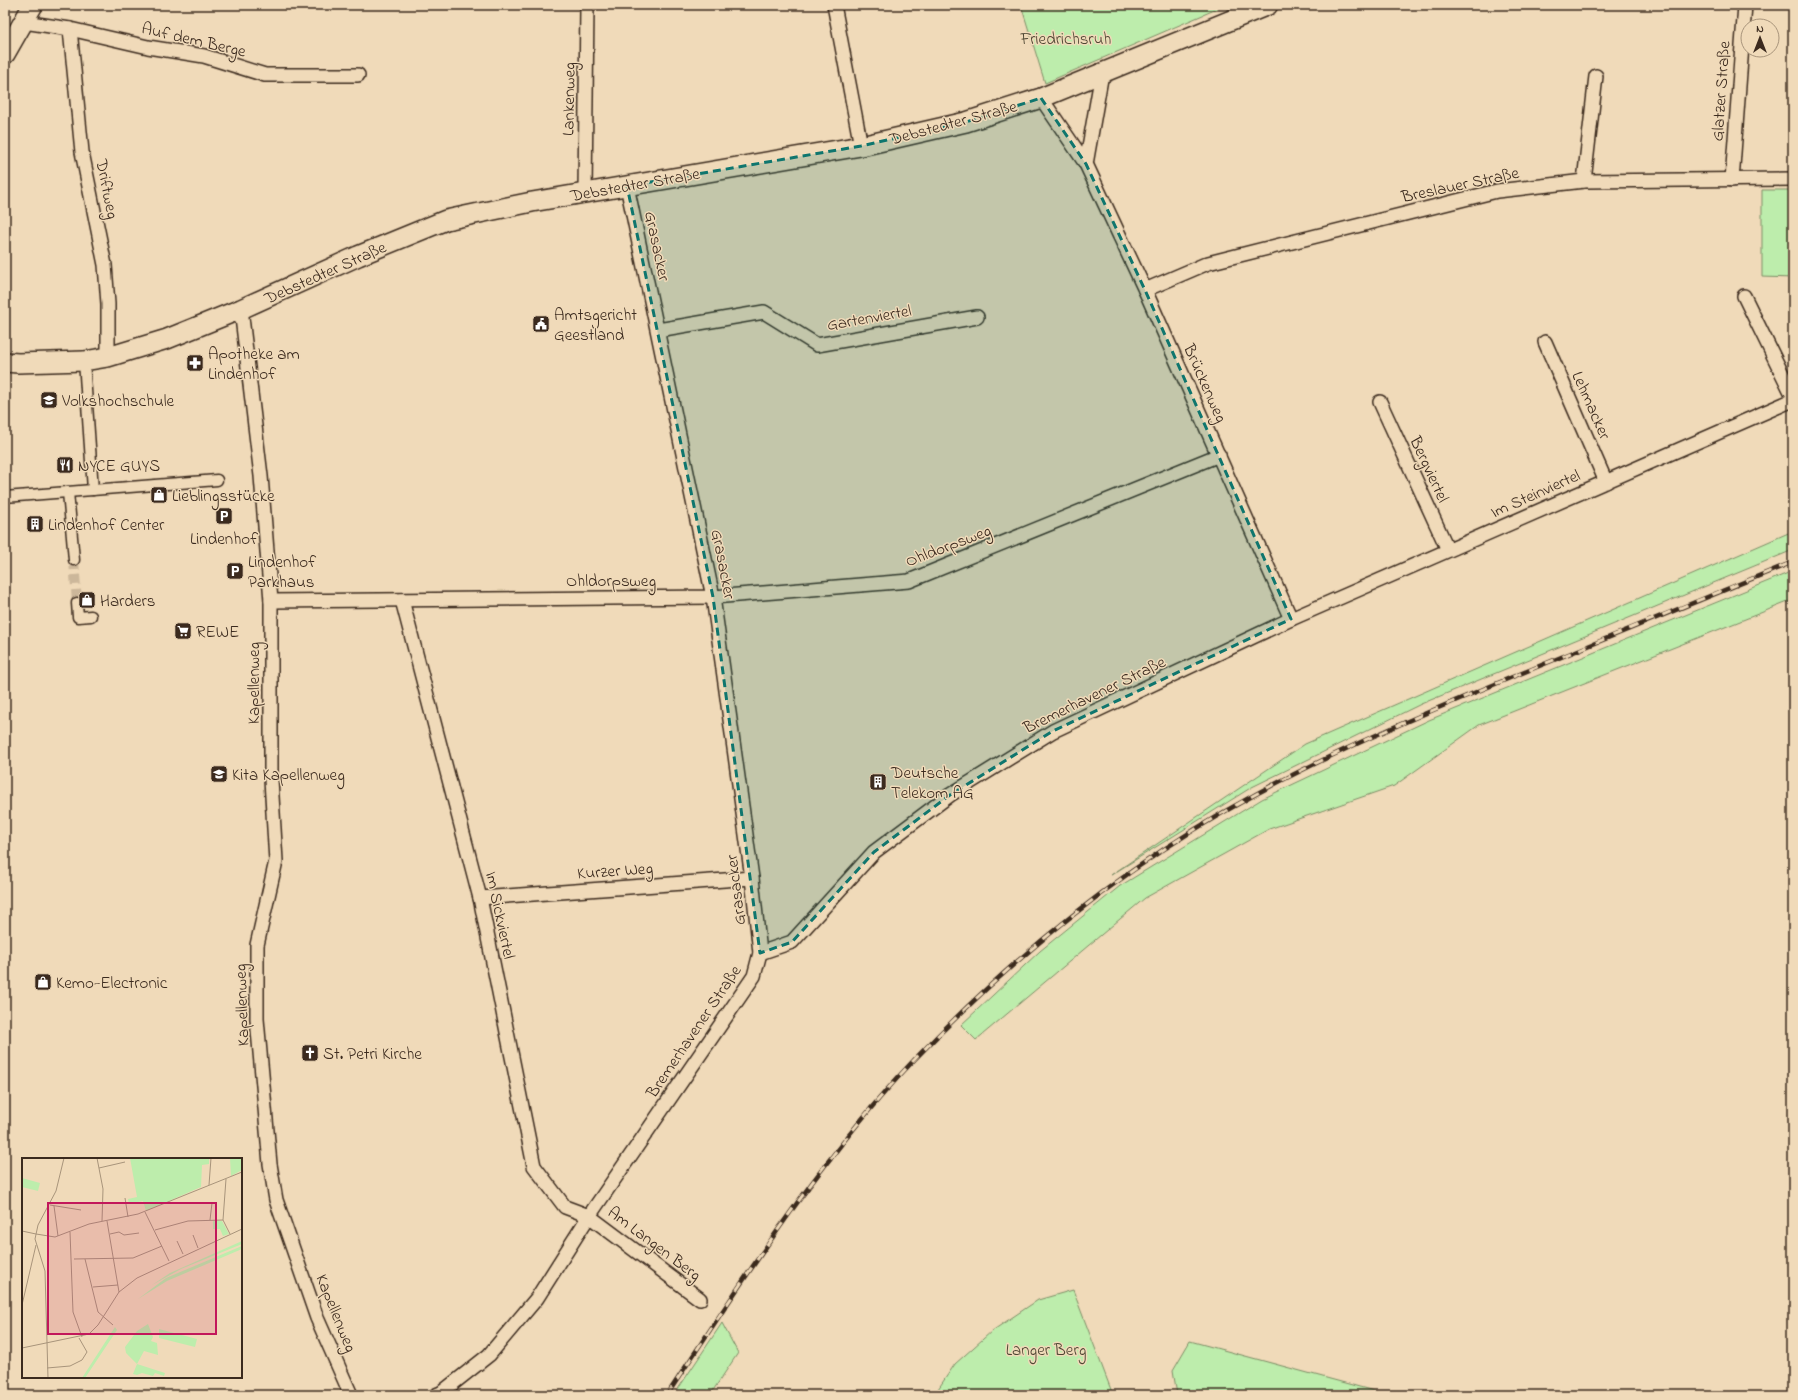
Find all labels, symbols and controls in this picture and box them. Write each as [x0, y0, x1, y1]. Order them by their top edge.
street label: Auf dem Berge [139, 16, 249, 67]
north arrow [1740, 18, 1780, 58]
text: N [1756, 21, 1764, 37]
park label: Friedrichsruh [1020, 27, 1111, 52]
street label: Glatzer Straße [1706, 40, 1737, 142]
street label: Lankenweg [556, 62, 585, 136]
street label: Debstedter Straße [886, 94, 1020, 153]
street label: Driftweg [86, 156, 125, 222]
street label: Breslauer Straße [1398, 161, 1522, 210]
street label: Debstedter Straße [568, 162, 702, 209]
street label: Grasacker [637, 209, 676, 284]
street label: Debstedter Straße [260, 235, 391, 312]
street label: Gartenviertel [825, 299, 914, 338]
place label: Amtsgericht Geestland [554, 303, 637, 348]
public building icon: Amtsgericht Geestland [531, 314, 551, 334]
street label: Brückenweg [1174, 339, 1233, 428]
place label: Apotheke am Lindenhof [208, 342, 300, 387]
pharmacy icon: Apotheke am Lindenhof [185, 353, 205, 373]
street label: Lehmacker [1565, 368, 1617, 444]
place label: Volkshochschule [61, 389, 175, 414]
school or university icon: Volkshochschule [39, 390, 59, 410]
street label: Bergviertel [1400, 431, 1455, 508]
place label: NYCE GUYS [78, 454, 160, 479]
restaurant icon: NYCE GUYS [55, 455, 75, 475]
street label: Im Steinviertel [1487, 463, 1585, 525]
place label: Lieblingsstücke [172, 484, 275, 511]
shop icon: Lieblingsstücke [149, 485, 169, 505]
parking icon: Lindenhof [214, 506, 234, 526]
place label: Lindenhof Center [48, 513, 165, 538]
building icon: Lindenhof Center [25, 514, 45, 534]
street label: Ohldorpsweg [902, 519, 996, 576]
place label: Lindenhof [190, 527, 258, 552]
street label: Grasacker [703, 527, 742, 602]
place label: Lindenhof Parkhaus [248, 550, 316, 595]
parking icon: Lindenhof Parkhaus [225, 561, 245, 581]
street label: Ohldorpsweg [566, 569, 656, 596]
place label: Harders [100, 589, 155, 614]
shop icon: Harders [77, 590, 97, 610]
place label: REWE [196, 620, 239, 645]
supermarket icon: REWE [173, 621, 193, 641]
street label: Kapellenweg [242, 642, 269, 724]
street label: Bremerhavener Straße [1018, 650, 1170, 741]
place label: Deutsche Telekom AG [890, 761, 974, 806]
place label: Kita Kapellenweg [232, 763, 345, 790]
school or university icon: Kita Kapellenweg [209, 764, 229, 784]
building icon: Deutsche Telekom AG [868, 772, 888, 792]
street label: Grasacker [720, 852, 753, 926]
street label: Kurzer Weg [576, 856, 654, 889]
street label: Im Sickviertel [478, 869, 521, 962]
street label: Bremerhavener Straße [640, 960, 748, 1104]
street label: Kapellenweg [229, 963, 258, 1047]
place label: Kemo-Electronic [56, 971, 168, 996]
shop icon: Kemo-Electronic [33, 972, 53, 992]
place label: St. Petri Kirche [323, 1042, 422, 1067]
church icon: St. Petri Kirche [300, 1043, 320, 1063]
inset map [22, 1158, 242, 1378]
street label: Am Langen Berg [601, 1201, 706, 1289]
street label: Kapellenweg [307, 1271, 363, 1357]
park label: Langer Berg [1006, 1338, 1086, 1365]

